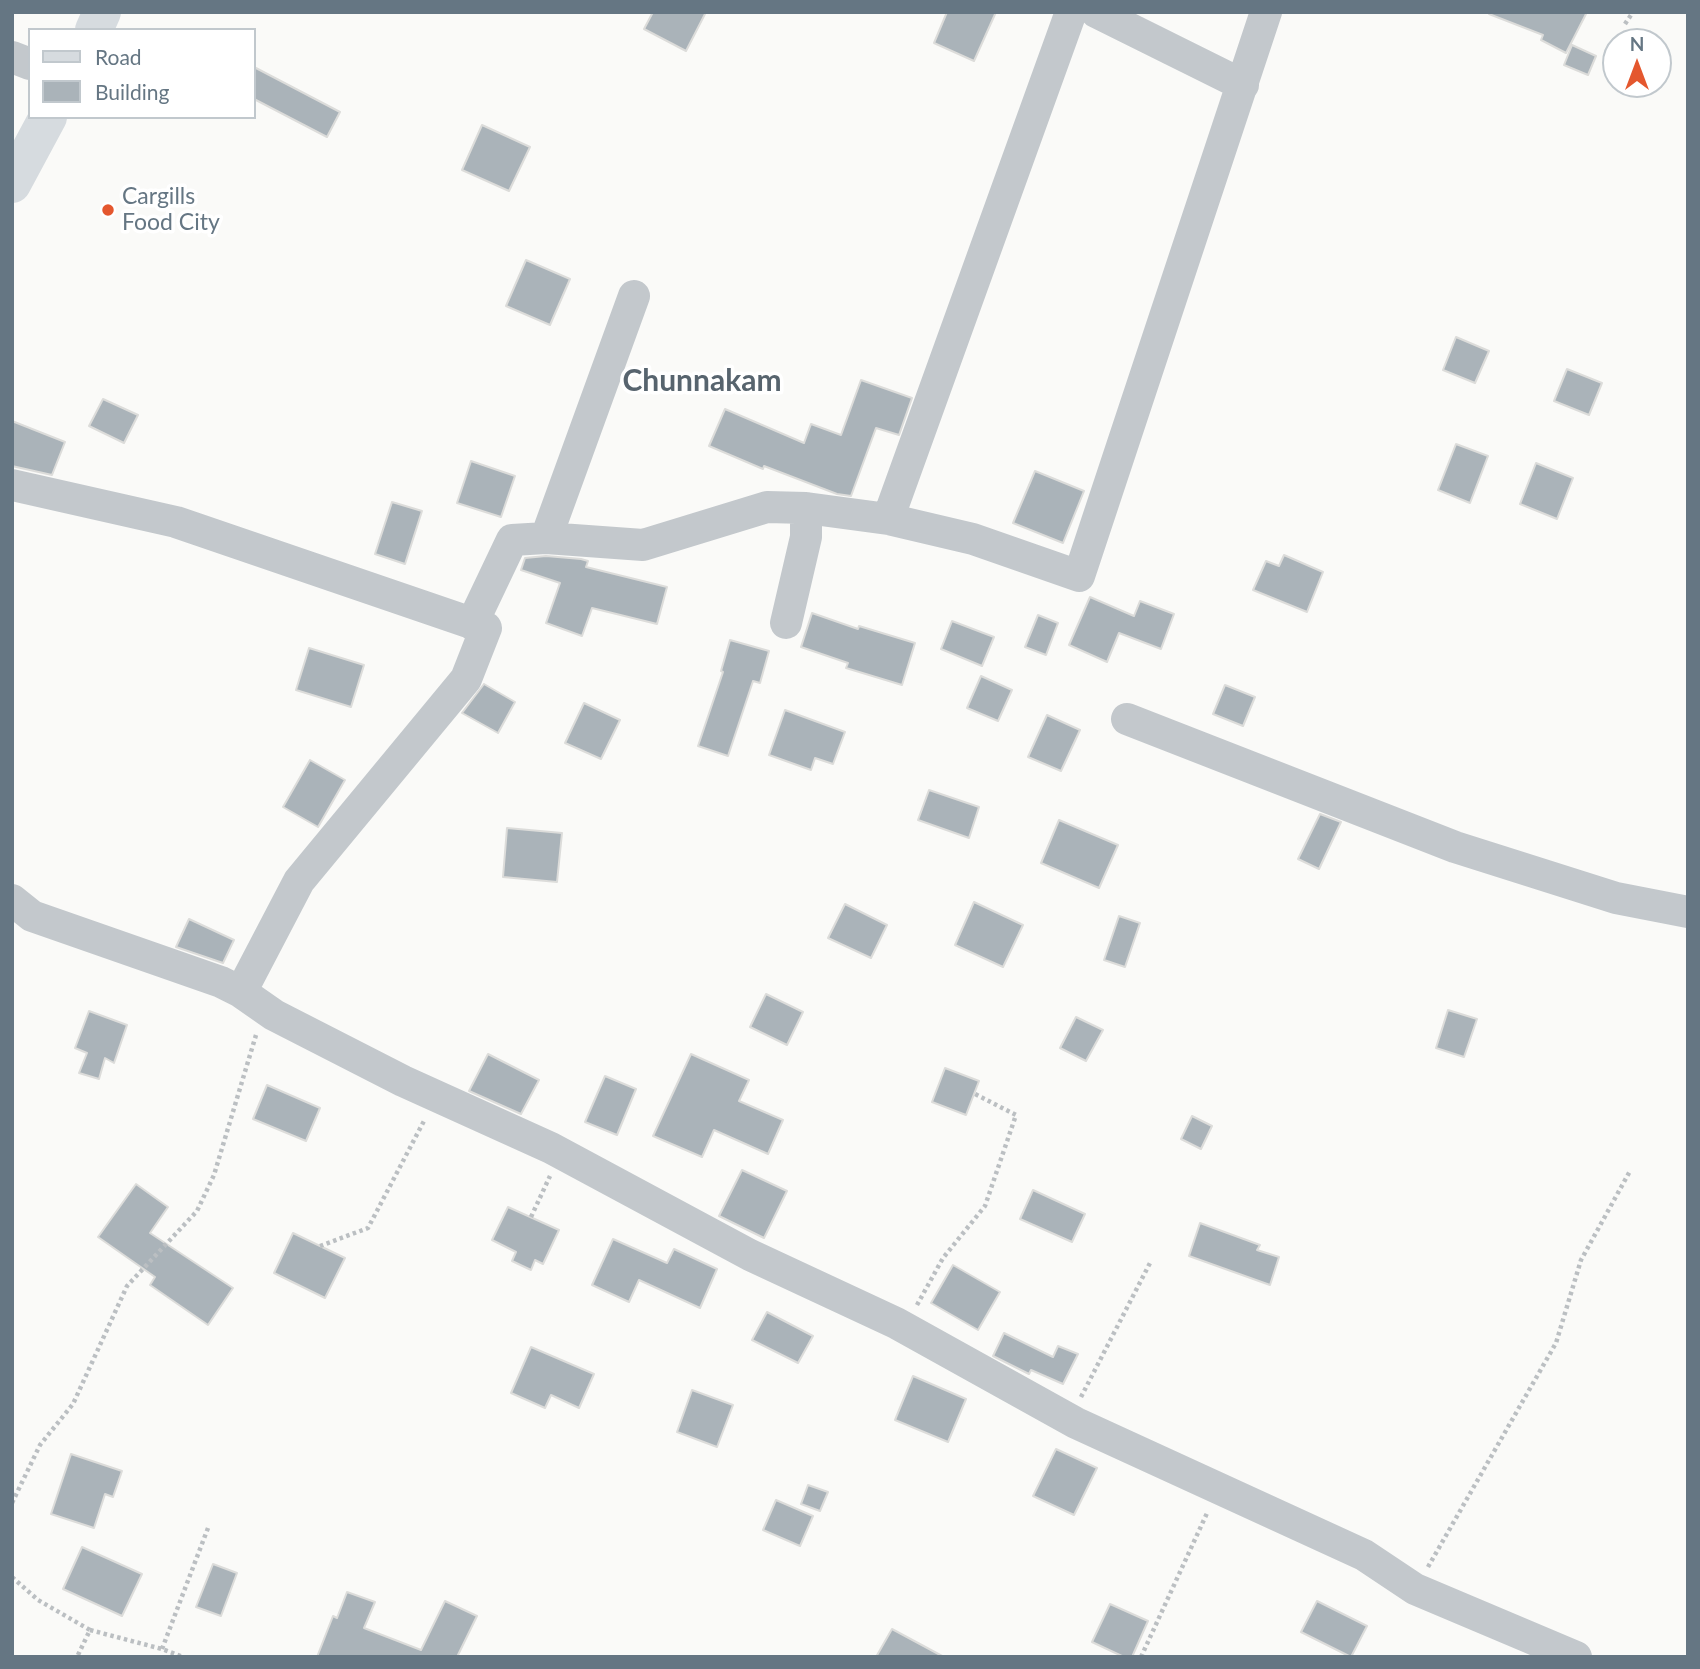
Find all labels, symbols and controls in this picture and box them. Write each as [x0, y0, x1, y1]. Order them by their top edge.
legend [28, 28, 256, 119]
north arrow [1602, 28, 1672, 98]
text: N [1630, 32, 1644, 55]
text: Road [95, 44, 142, 69]
text: Building [95, 79, 170, 104]
place label: Cargills Food City [122, 183, 220, 237]
marker: Cargills Food City [100, 202, 116, 218]
district label: Chunnakam [622, 363, 782, 399]

